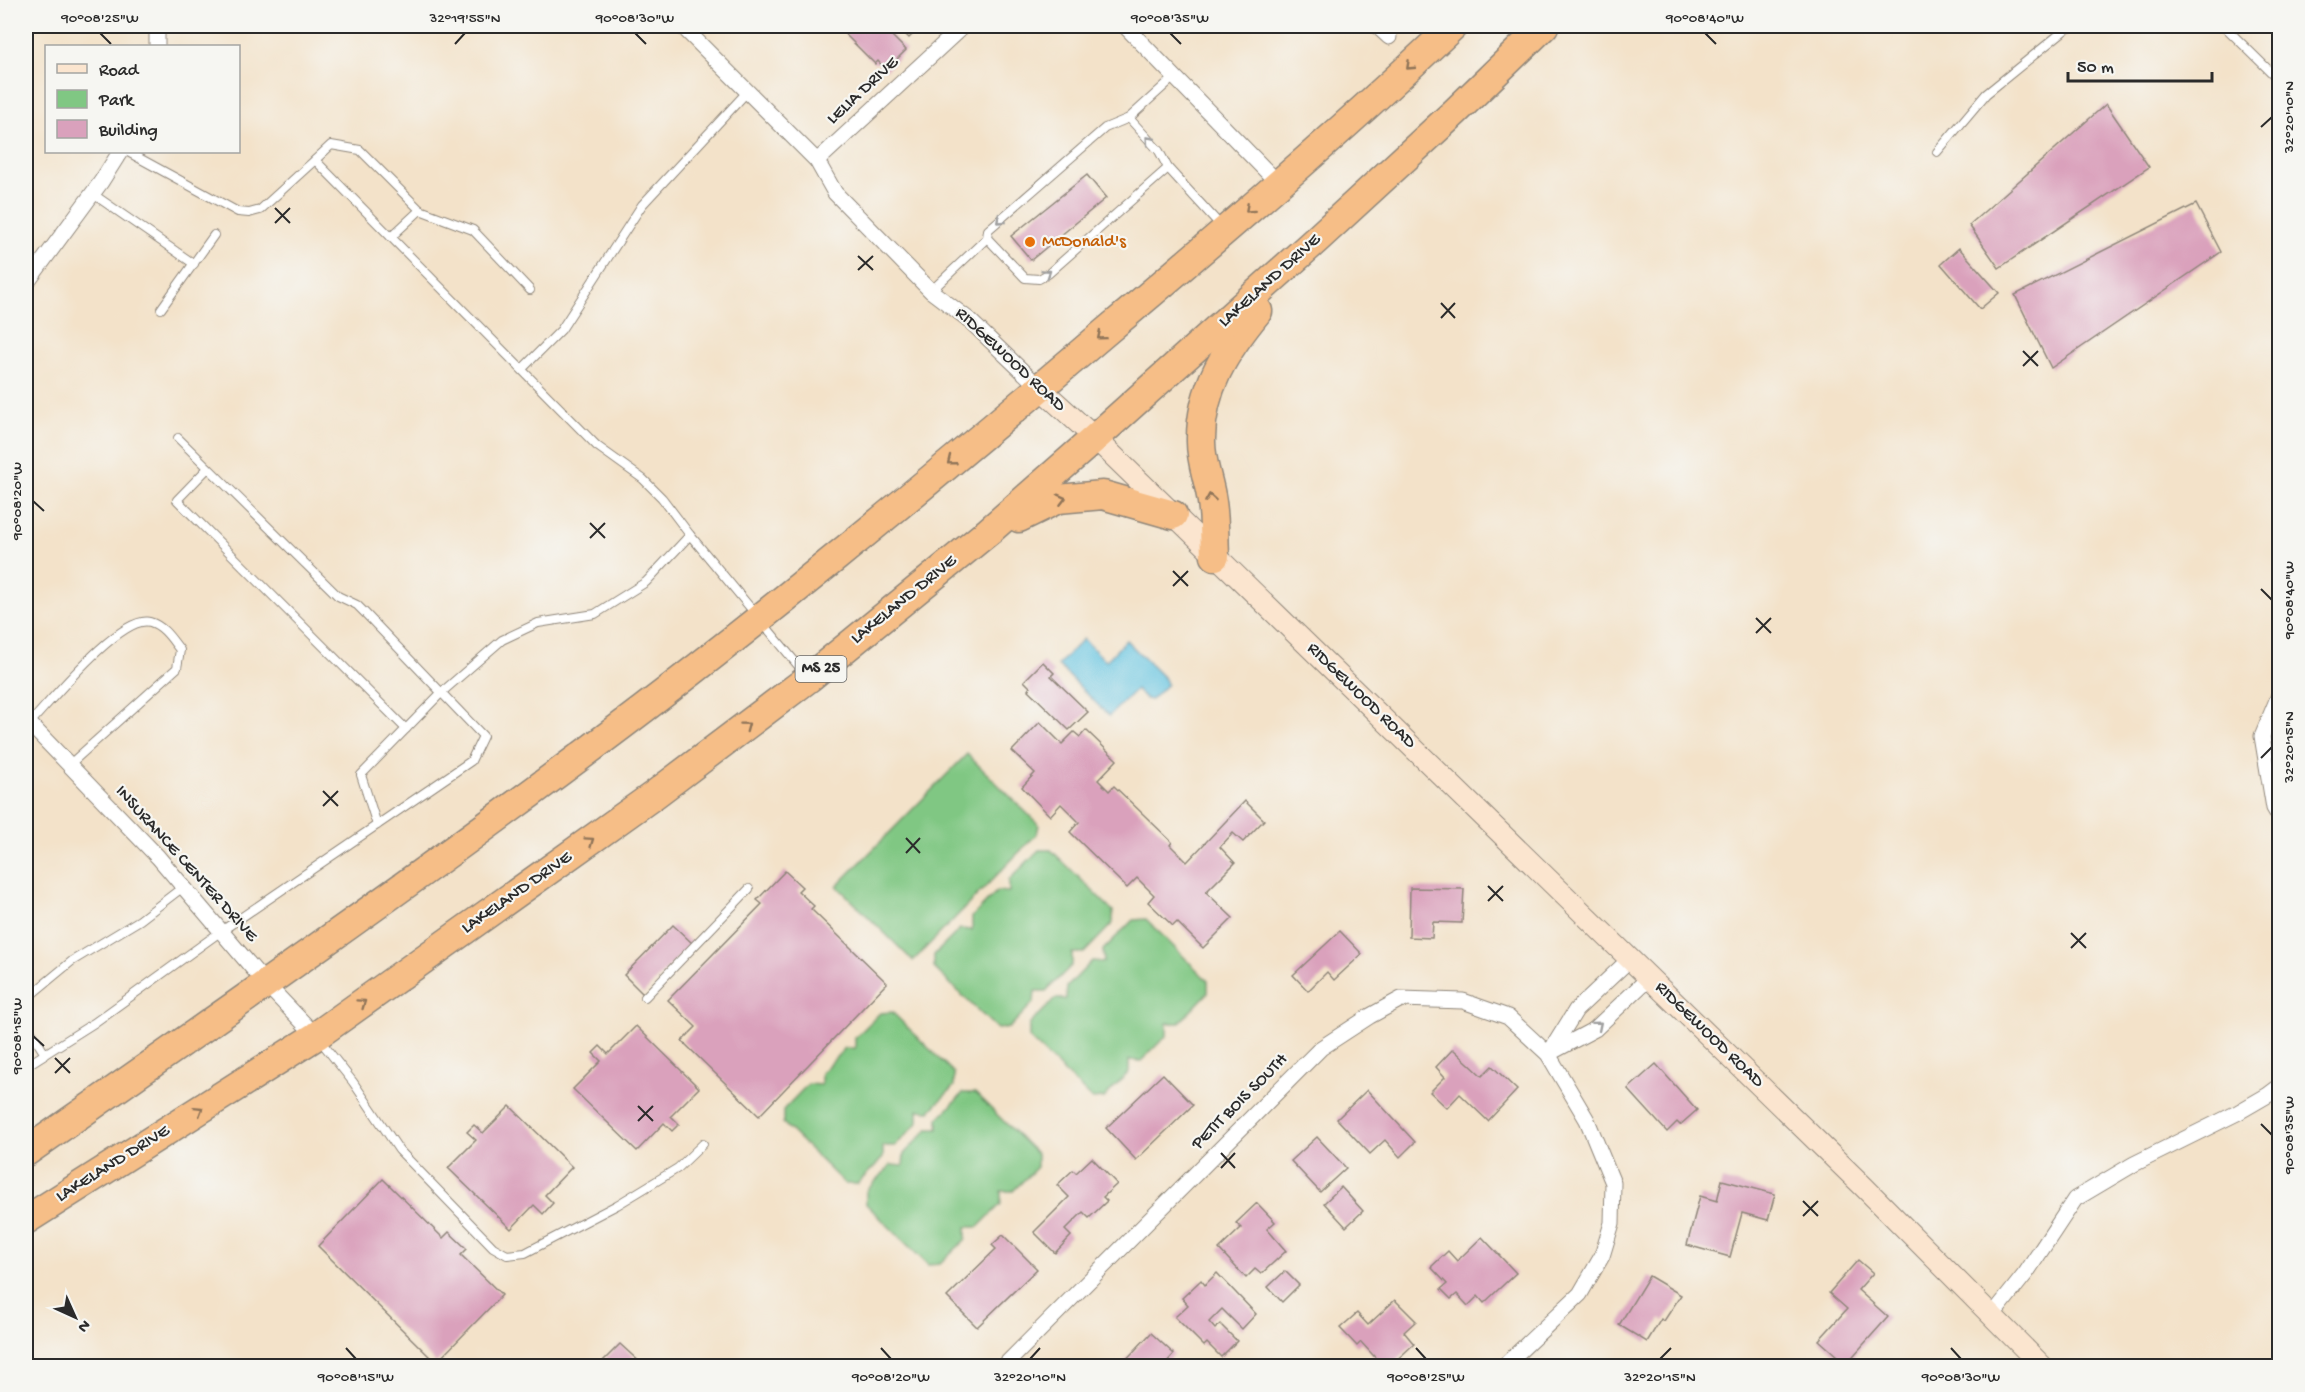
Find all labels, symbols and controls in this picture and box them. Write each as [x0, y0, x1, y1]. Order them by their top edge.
text: 90°08'25"W [60, 10, 139, 28]
text: 32°19'55"N [428, 10, 501, 28]
text: 90°08'30"W [595, 10, 675, 28]
text: 90°08'35"W [1130, 10, 1209, 28]
text: 90°08'40"W [1665, 10, 1744, 28]
legend [45, 45, 240, 153]
scale bar [2068, 45, 2212, 83]
street label: LELIA DRIVE [823, 52, 904, 129]
text: 50 m [2077, 58, 2114, 79]
one-way arrow [1407, 59, 1417, 70]
text: Road [99, 61, 140, 82]
text: 32°20'10"N [2281, 81, 2299, 154]
text: Park [98, 91, 135, 112]
text: Building [98, 121, 158, 142]
one-way arrow [1145, 136, 1156, 147]
one-way arrow [1245, 202, 1256, 213]
one-way arrow [996, 213, 1007, 224]
street label: LAKELAND DRIVE [1215, 229, 1326, 332]
place label: McDonald's [1042, 232, 1127, 253]
marker: McDonald's [1023, 235, 1037, 249]
one-way arrow [1040, 269, 1051, 280]
street label: RIDGEWOOD ROAD [950, 303, 1070, 417]
one-way arrow [1097, 329, 1108, 340]
one-way arrow [947, 454, 958, 465]
text: 90°08'20"W [9, 462, 27, 541]
one-way arrow [1205, 493, 1217, 502]
one-way arrow [1057, 494, 1067, 507]
street label: LAKELAND DRIVE [847, 550, 962, 649]
text: 90°08'40"W [2281, 561, 2299, 640]
street label: RIDGEWOOD ROAD [1302, 639, 1420, 754]
road number: MS 25 [796, 656, 846, 682]
text: 32°20'15"N [2281, 711, 2299, 784]
one-way arrow [740, 722, 751, 733]
street label: INSURANCE CENTER DRIVE [110, 781, 262, 947]
one-way arrow [583, 837, 594, 848]
street label: LAKELAND DRIVE [458, 847, 577, 939]
street label: RIDGEWOOD ROAD [1650, 978, 1768, 1093]
text: 90°08'15"W [9, 998, 27, 1075]
one-way arrow [356, 999, 367, 1010]
one-way arrow [1591, 1021, 1602, 1032]
street label: PETIT BOIS SOUTH [1187, 1049, 1293, 1155]
text: 90°08'35"W [2281, 1096, 2299, 1175]
one-way arrow [192, 1106, 203, 1117]
street label: LAKELAND DRIVE [52, 1120, 174, 1207]
north arrow [45, 1287, 105, 1347]
text: N [72, 1315, 94, 1336]
text: 90°08'15"W [317, 1369, 394, 1387]
text: 90°08'20"W [851, 1369, 930, 1387]
text: 32°20'10"N [993, 1369, 1066, 1387]
text: 90°08'25"W [1386, 1369, 1465, 1387]
text: 32°20'15"N [1623, 1369, 1696, 1387]
text: 90°08'30"W [1921, 1369, 2001, 1387]

